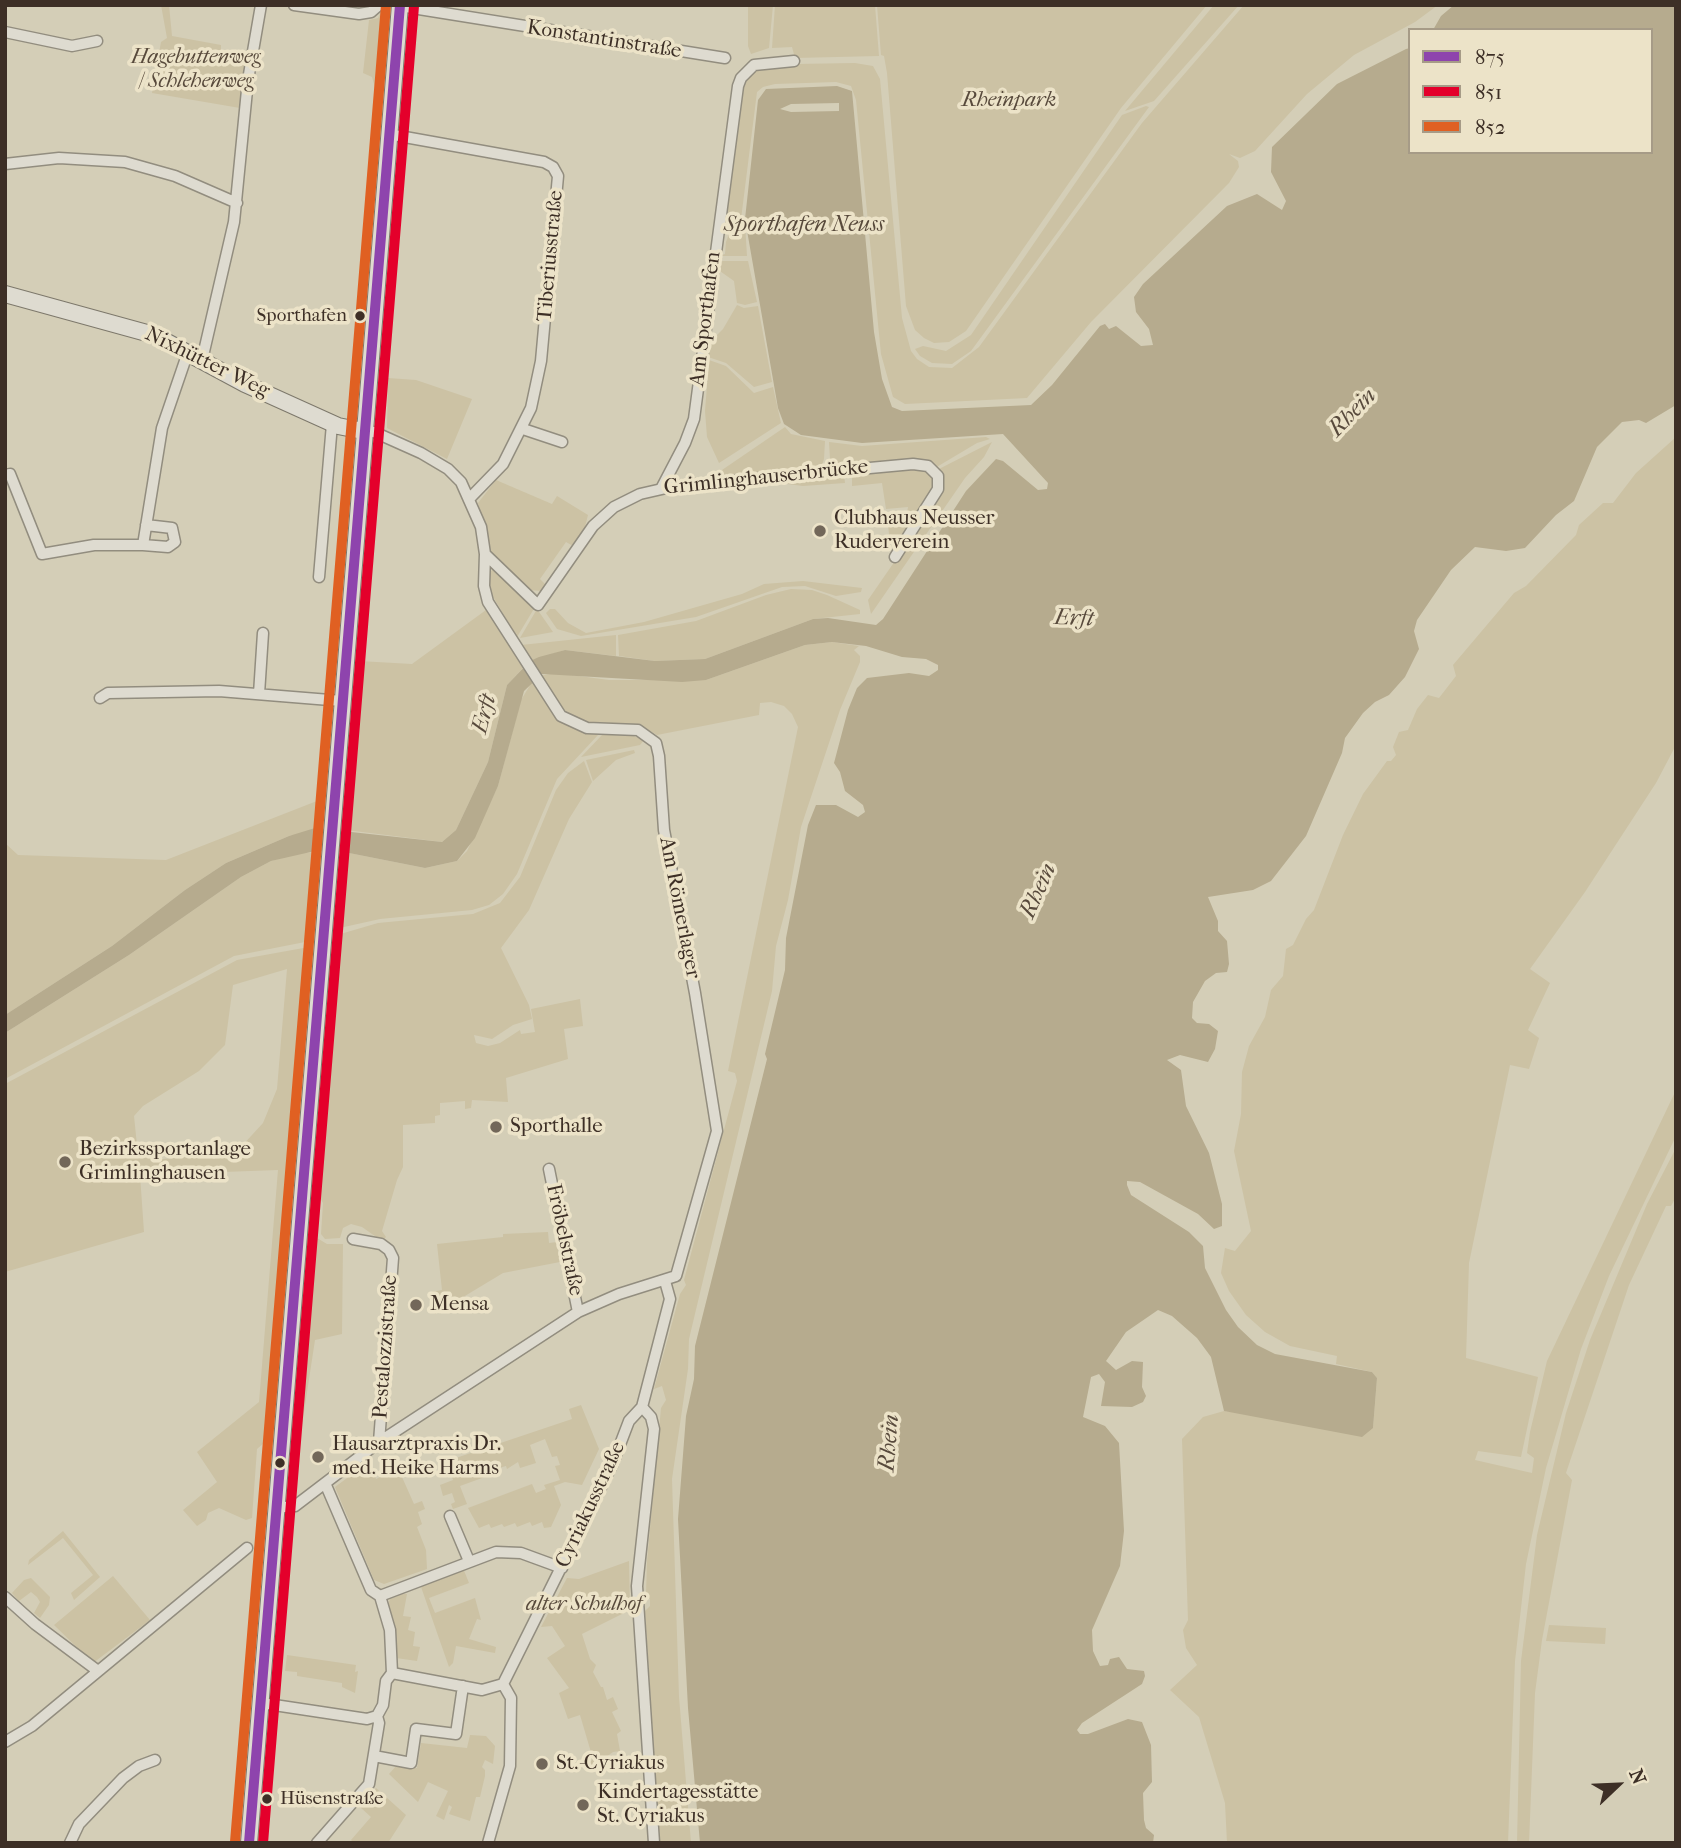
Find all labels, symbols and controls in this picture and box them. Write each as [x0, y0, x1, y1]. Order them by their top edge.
street label: Konstantinstraße [525, 15, 683, 65]
legend [1408, 28, 1653, 154]
park label: Hagebuttenweg / Schlehenweg [131, 45, 261, 95]
text: 875 [1475, 45, 1505, 69]
text: 851 [1475, 80, 1502, 104]
park label: Rheinpark [962, 88, 1056, 114]
text: 852 [1475, 115, 1505, 139]
street label: Tiberiusstraße [533, 189, 569, 323]
water label: Sporthafen Neuss [724, 211, 884, 239]
street label: Am Sporthafen [685, 250, 727, 388]
place label: Sporthafen [257, 305, 347, 327]
marker: Sporthafen [353, 309, 367, 323]
street label: Nixhütter Weg [140, 322, 274, 404]
water label: Rhein [1323, 383, 1383, 443]
street label: Grimlinghauserbrücke [663, 455, 869, 501]
place label: Clubhaus Neusser Ruderverein [834, 506, 995, 556]
marker: Clubhaus Neusser Ruderverein [812, 523, 828, 539]
water label: Erft [1054, 605, 1094, 633]
water label: Erft [467, 691, 503, 737]
street label: Am Römerlager [653, 835, 705, 981]
water label: Rhein [1015, 859, 1063, 923]
place label: Sporthalle [510, 1114, 603, 1140]
marker: Sporthalle [488, 1119, 504, 1135]
place label: Bezirkssportanlage Grimlinghausen [79, 1137, 251, 1187]
marker: Bezirkssportanlage Grimlinghausen [57, 1154, 73, 1170]
street label: Fröbelstraße [540, 1182, 588, 1298]
street label: Pestalozzistraße [368, 1274, 404, 1420]
place label: Mensa [430, 1292, 489, 1318]
marker: Mensa [408, 1297, 424, 1313]
water label: Rhein [874, 1413, 906, 1473]
place label: Hausarztpraxis Dr. med. Heike Harms [332, 1432, 501, 1482]
street label: Cyriakusstraße [551, 1438, 631, 1572]
marker: Hausarztpraxis Dr. med. Heike Harms [310, 1449, 326, 1465]
unlabelled marker [273, 1456, 287, 1470]
park label: alter Schulhof [526, 1592, 642, 1618]
north arrow [1583, 1750, 1653, 1820]
place label: St.-Cyriakus [556, 1751, 664, 1777]
marker: St.-Cyriakus [534, 1756, 550, 1772]
text: N [1624, 1766, 1650, 1788]
place label: Kindertagesstätte St. Cyriakus [597, 1780, 758, 1830]
place label: Hüsenstraße [280, 1788, 384, 1810]
marker: Hüsenstraße [260, 1792, 274, 1806]
marker: Kindertagesstätte St. Cyriakus [575, 1797, 591, 1813]

